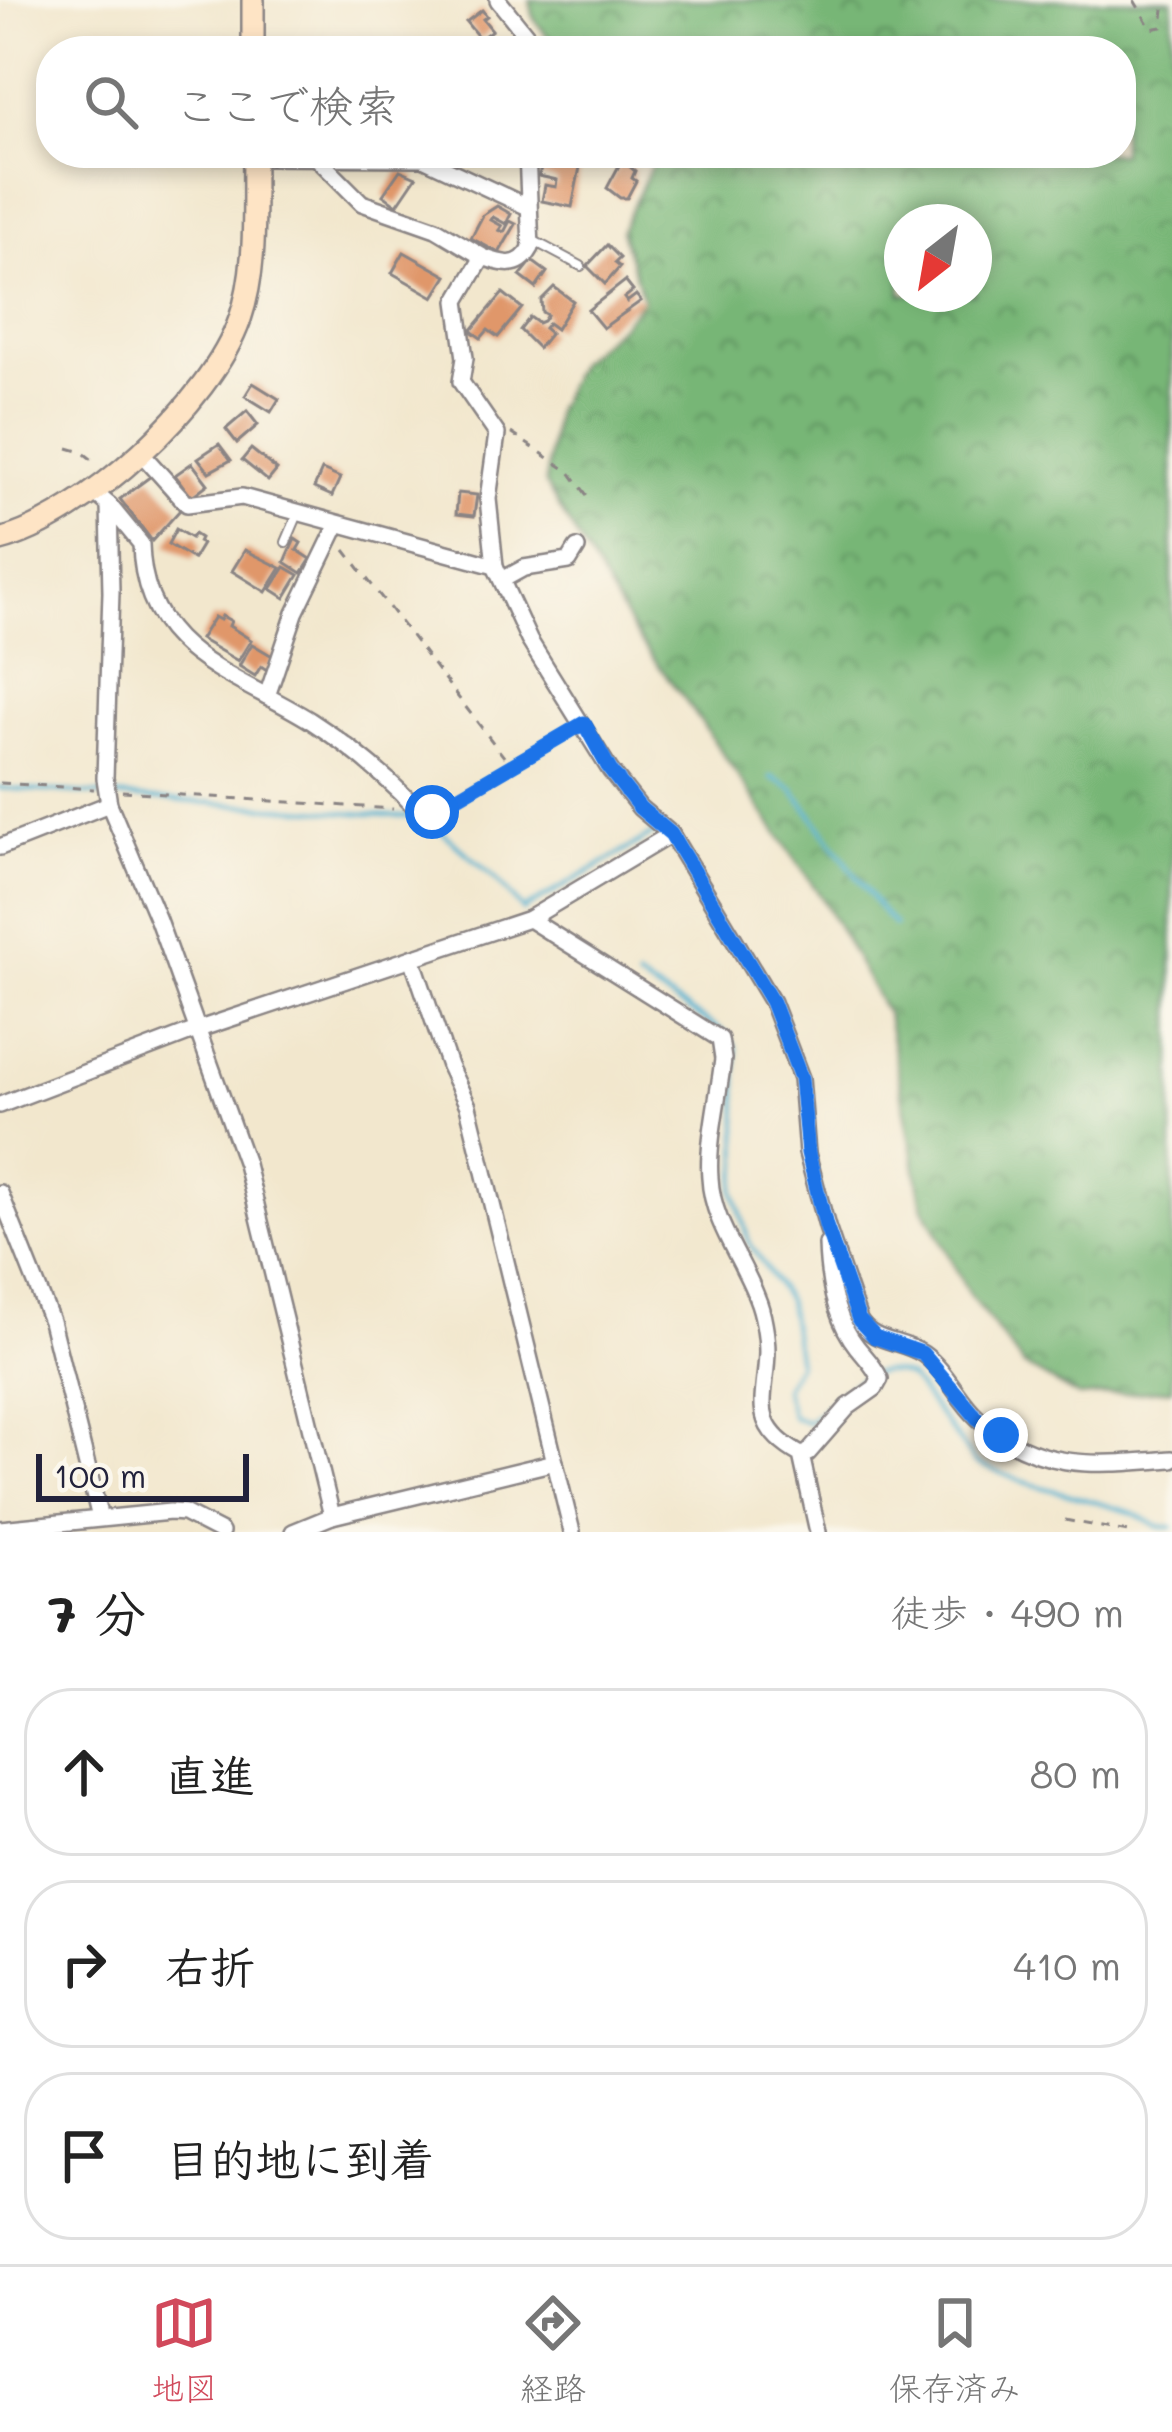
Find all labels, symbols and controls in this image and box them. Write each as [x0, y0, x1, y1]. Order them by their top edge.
search box [36, 36, 1136, 168]
icon: search [78, 69, 144, 135]
text: ここで検索 [174, 75, 399, 133]
north arrow [884, 204, 992, 312]
route start [405, 785, 459, 839]
route end [974, 1408, 1028, 1462]
scale bar [36, 1448, 249, 1501]
text: 100 m [54, 1453, 146, 1496]
text: 7 分 [48, 1578, 146, 1645]
text: 徒歩 · 490 m [890, 1586, 1124, 1637]
icon: ahead [51, 1739, 117, 1805]
text: 直進 [165, 1745, 255, 1803]
text: 80 m [1030, 1747, 1121, 1798]
icon: right [51, 1931, 117, 1997]
text: 右折 [165, 1937, 255, 1995]
text: 410 m [1013, 1939, 1121, 1990]
icon: arrive [51, 2123, 117, 2189]
text: 目的地に到着 [165, 2129, 435, 2187]
tab: 地図 [151, 2290, 217, 2410]
tab: 経路 [520, 2290, 586, 2410]
tab: 保存済み [889, 2290, 1021, 2410]

